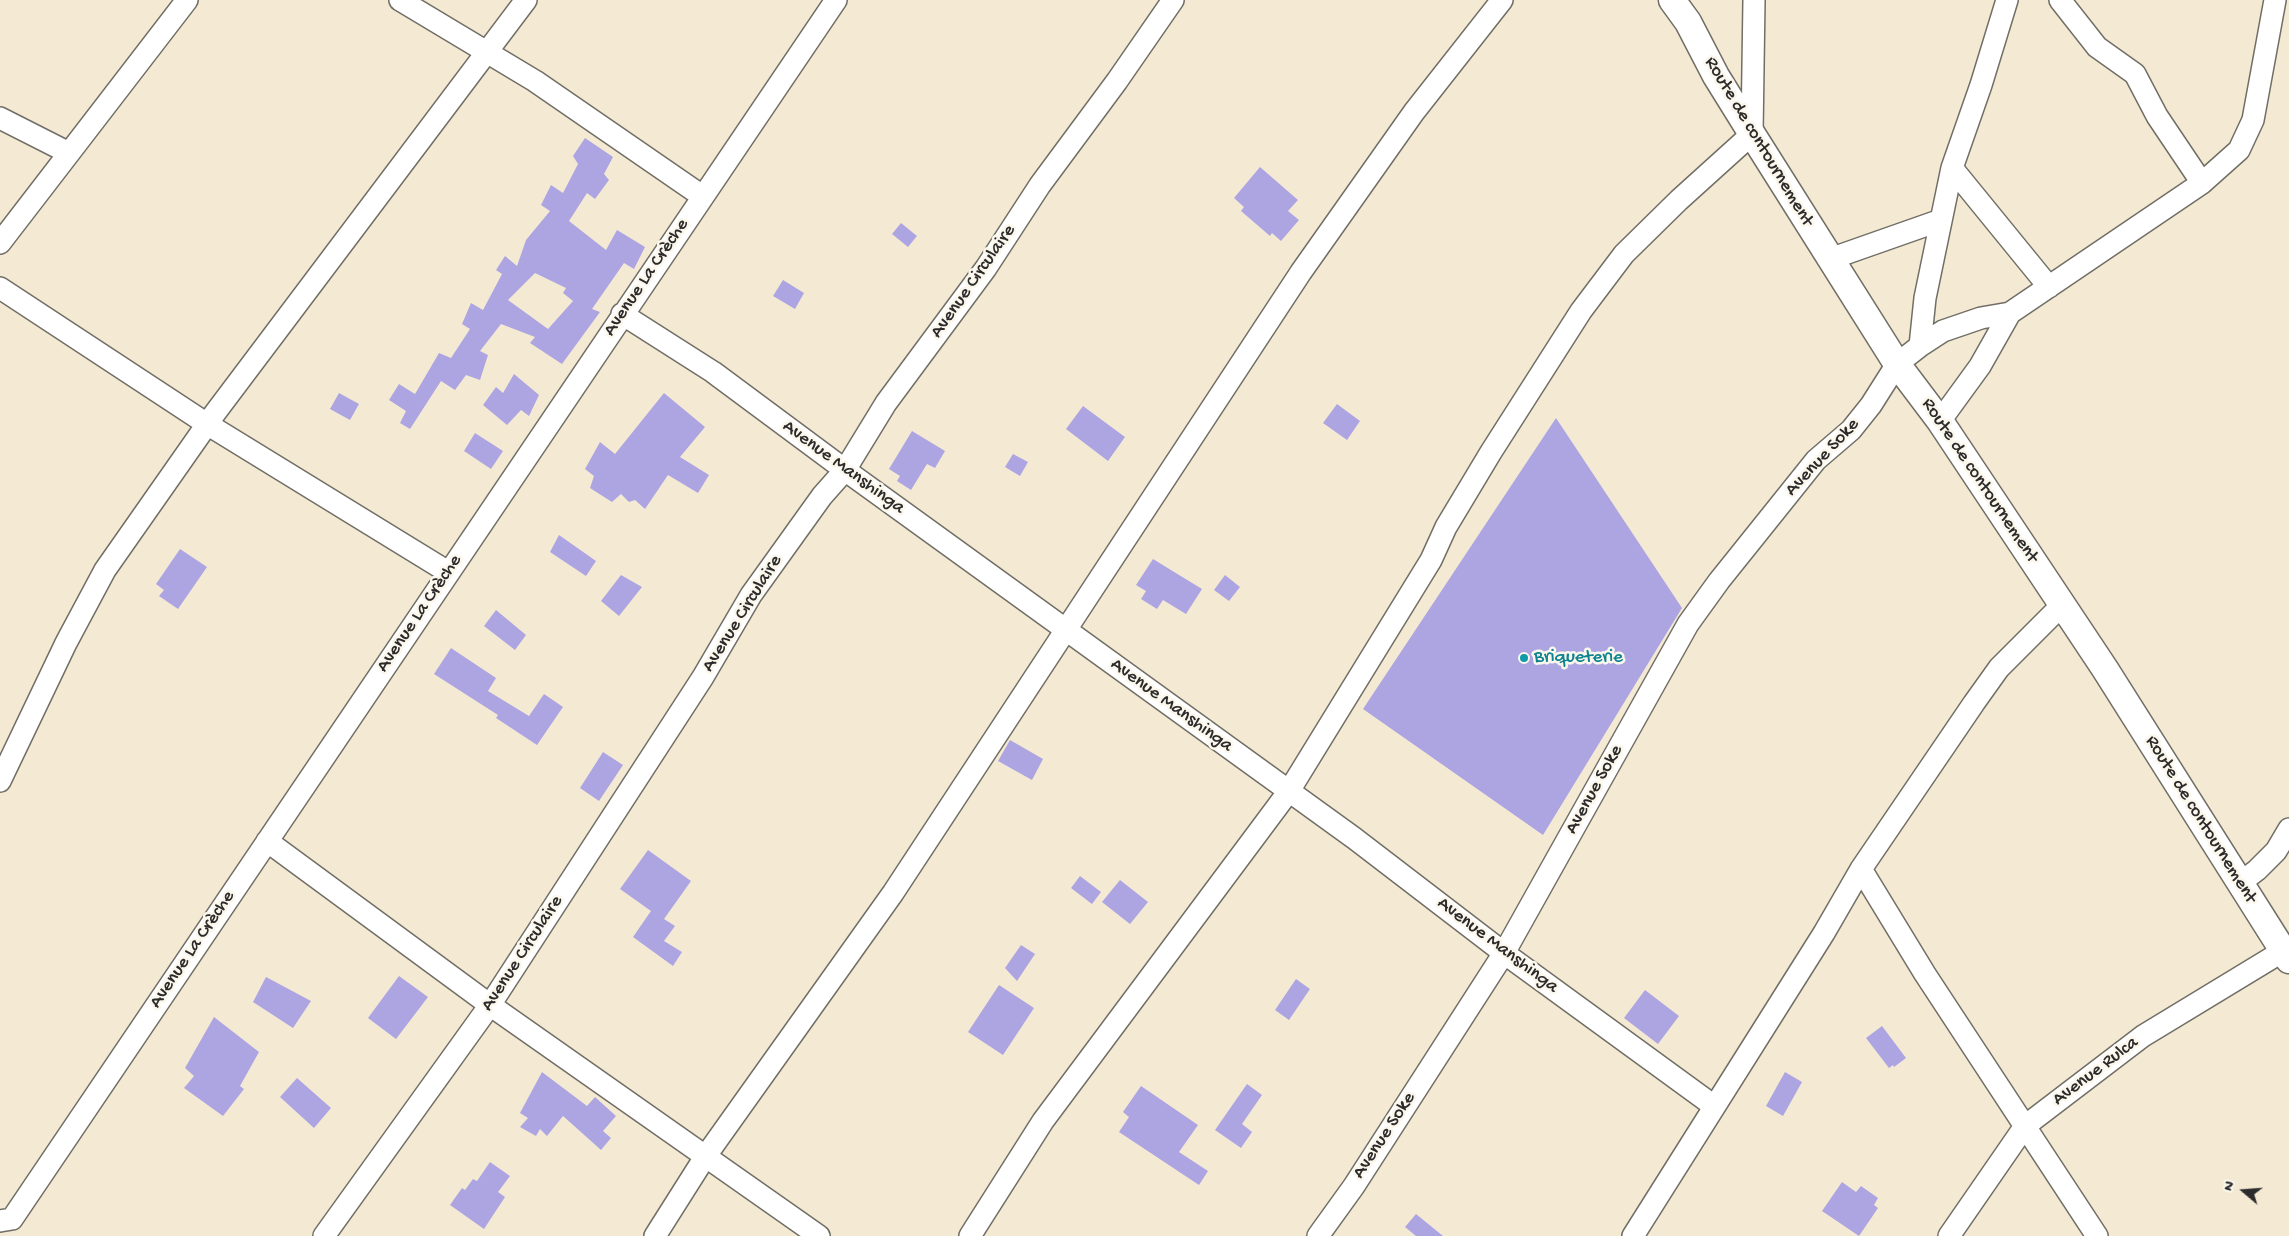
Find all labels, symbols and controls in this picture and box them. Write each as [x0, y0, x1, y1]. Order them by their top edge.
street label: Route de contournement [1698, 53, 1818, 231]
street label: Avenue La Crèche [599, 215, 695, 341]
street label: Avenue Circulaire [926, 221, 1022, 343]
street label: Route de contournement [1915, 394, 2043, 568]
street label: Avenue Soke [1781, 414, 1865, 502]
street label: Avenue Manshinga [777, 416, 909, 520]
street label: Avenue La Crèche [372, 551, 468, 677]
street label: Avenue Circulaire [698, 551, 788, 677]
place label: Briqueterie [1534, 647, 1623, 669]
marker: Briqueterie [1518, 652, 1530, 664]
street label: Avenue Manshinga [1105, 654, 1237, 758]
street label: Route de contournement [2139, 732, 2261, 908]
street label: Avenue Soke [1561, 741, 1629, 839]
street label: Avenue La Crèche [145, 887, 241, 1013]
street label: Avenue Circulaire [477, 892, 569, 1016]
street label: Avenue Manshinga [1432, 893, 1562, 999]
street label: Avenue Rulca [2049, 1032, 2143, 1112]
street label: Avenue Soke [1349, 1088, 1421, 1184]
north arrow [2219, 1166, 2269, 1216]
text: N [2220, 1179, 2239, 1193]

